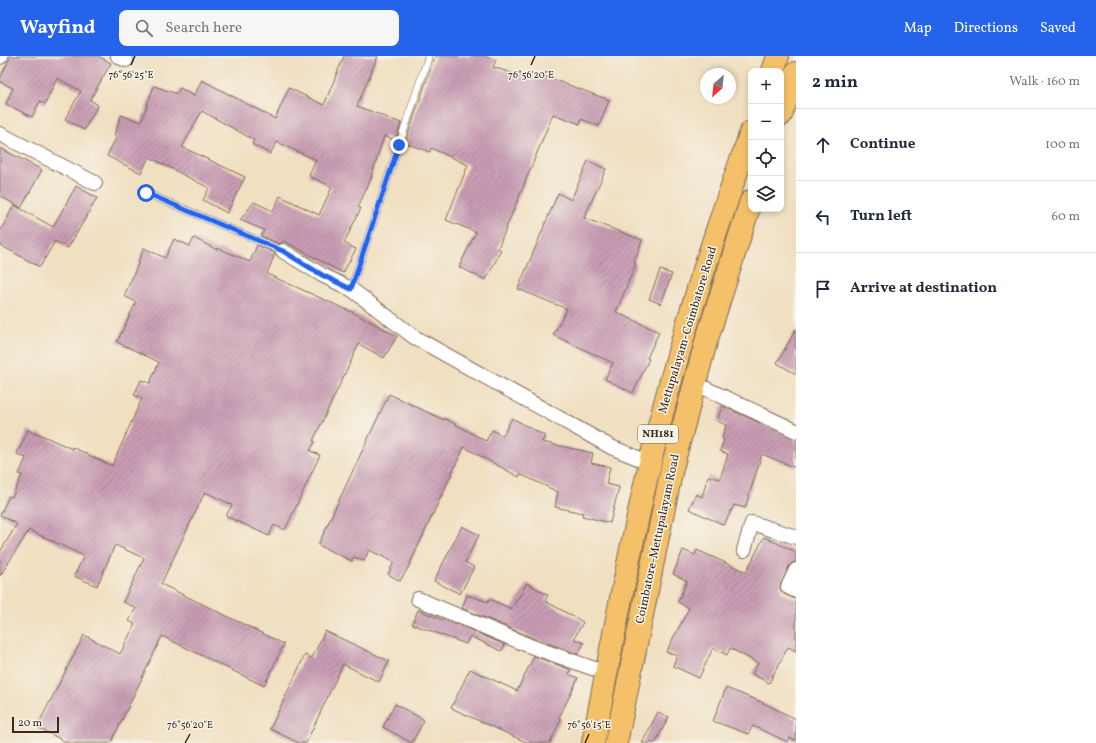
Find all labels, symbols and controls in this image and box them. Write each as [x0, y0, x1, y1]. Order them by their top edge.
search box [119, 10, 399, 46]
text: Wayfind [20, 15, 95, 41]
icon: search [133, 17, 155, 39]
text: Search here [165, 18, 242, 39]
text: Map [904, 19, 932, 38]
text: Directions [954, 19, 1018, 38]
text: Saved [1040, 19, 1076, 38]
text: 76°56'25"E [108, 68, 154, 82]
text: 76°56'20"E [508, 68, 554, 82]
north arrow [700, 68, 736, 104]
map controls [748, 68, 784, 212]
button: + [748, 68, 784, 104]
text: 2 min [812, 71, 858, 94]
text: Walk · 160 m [1009, 73, 1080, 91]
button: − [748, 104, 784, 140]
icon: ahead [812, 134, 834, 156]
text: Continue [850, 134, 915, 155]
route end [390, 136, 408, 154]
text: 100 m [1045, 136, 1080, 154]
button: locate [748, 140, 784, 176]
button: layers [748, 176, 784, 212]
route start [137, 184, 155, 202]
icon: left [812, 206, 834, 228]
text: Turn left [850, 206, 912, 227]
text: 60 m [1052, 208, 1080, 226]
street label: Mettupalayam-Coimbatore Road [655, 244, 721, 415]
icon: arrive [812, 278, 834, 300]
text: Arrive at destination [850, 278, 997, 299]
road number: NH181 [638, 425, 678, 443]
street label: Coimbatore-Mettupalayam Road [632, 452, 684, 625]
scale bar [12, 715, 59, 734]
text: 20 m [18, 716, 42, 731]
text: 76°56'20"E [167, 718, 213, 732]
text: 76°56'15"E [567, 718, 611, 732]

